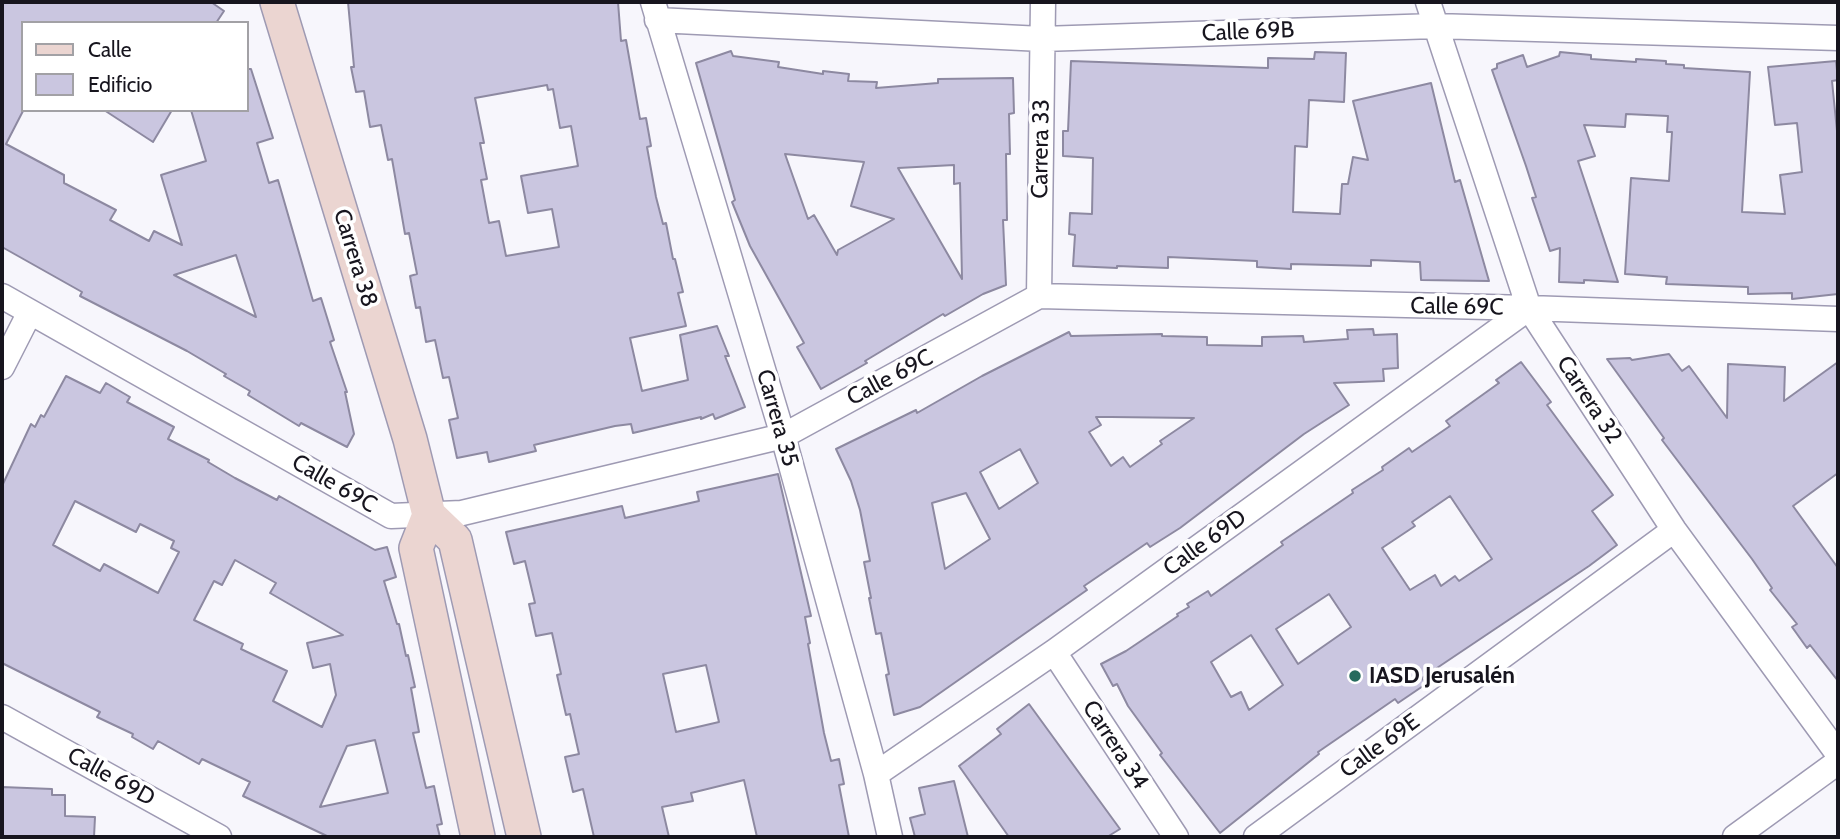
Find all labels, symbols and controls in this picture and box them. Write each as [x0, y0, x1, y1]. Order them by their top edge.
street label: Calle 69B [1201, 17, 1295, 47]
legend [21, 21, 248, 112]
text: Calle [88, 37, 132, 62]
text: Edificio [88, 72, 152, 97]
street label: Carrera 33 [1026, 99, 1056, 199]
street label: Carrera 38 [327, 206, 383, 310]
street label: Calle 69C [1410, 292, 1504, 322]
street label: Calle 69C [842, 344, 938, 412]
street label: Carrera 32 [1550, 351, 1628, 449]
street label: Carrera 35 [750, 366, 804, 470]
street label: Calle 69C [287, 449, 381, 519]
street label: Calle 69D [1158, 504, 1252, 582]
place label: IASD Jerusalén [1369, 662, 1515, 690]
marker: IASD Jerusalén [1347, 668, 1363, 684]
street label: Carrera 34 [1076, 695, 1154, 795]
street label: Calle 69E [1335, 708, 1425, 784]
street label: Calle 69D [62, 742, 160, 812]

